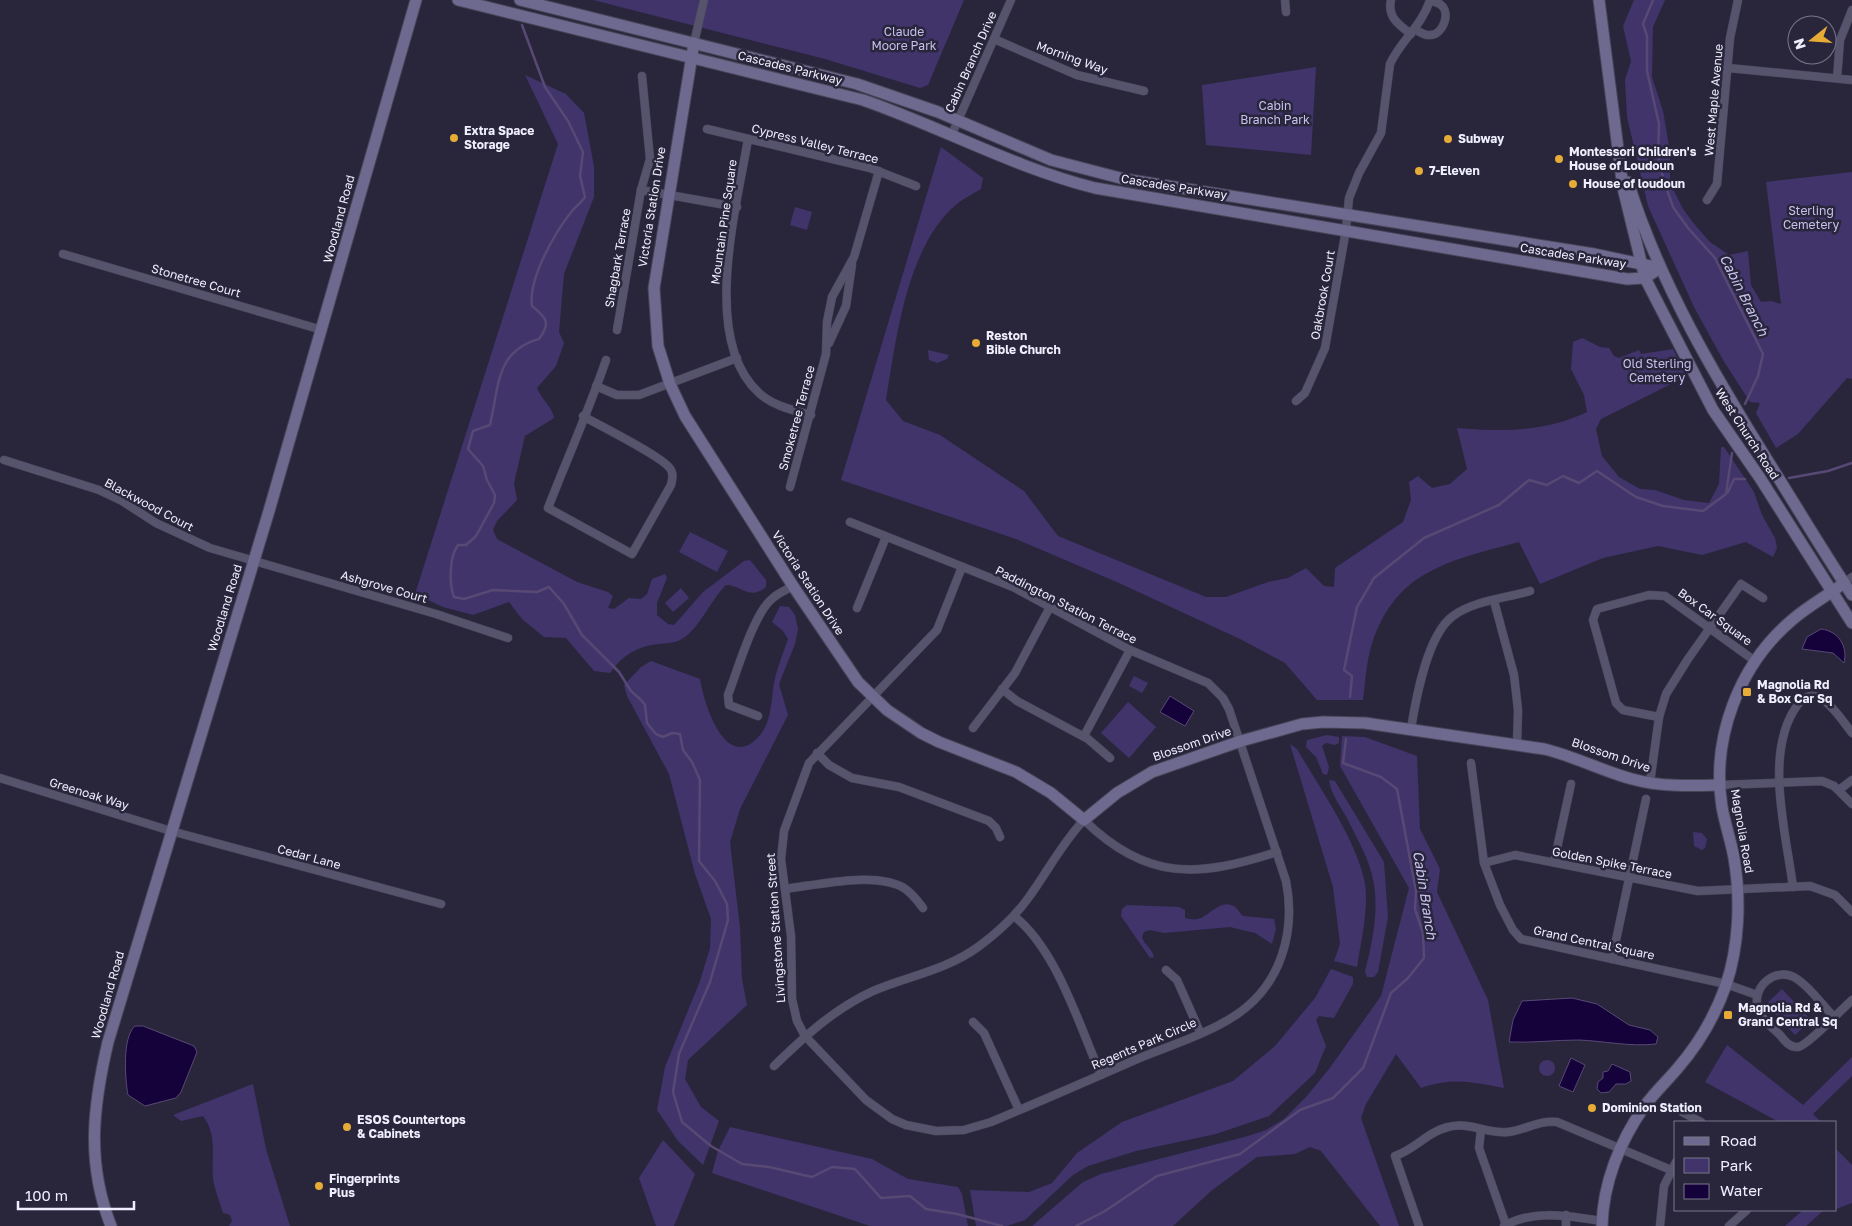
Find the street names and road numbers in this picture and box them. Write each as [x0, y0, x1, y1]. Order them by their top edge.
street label: Cabin Branch Drive [941, 9, 1000, 115]
street label: Morning Way [1034, 38, 1110, 77]
street label: West Maple Avenue [1701, 43, 1726, 157]
street label: Cascades Parkway [736, 47, 844, 88]
street label: Cypress Valley Terrace [750, 120, 880, 167]
street label: Victoria Station Drive [635, 146, 668, 268]
street label: Mountain Pine Square [707, 158, 740, 285]
street label: Cascades Parkway [1120, 171, 1228, 202]
street label: Woodland Road [320, 173, 357, 265]
street label: Shagbark Terrace [601, 207, 634, 309]
street label: Cascades Parkway [1519, 240, 1627, 271]
street label: Oakbrook Court [1307, 249, 1338, 341]
street label: Stonetree Court [150, 261, 243, 301]
street label: Smoketree Terrace [775, 364, 818, 472]
street label: West Church Road [1712, 385, 1783, 482]
street label: Blackwood Court [102, 475, 197, 534]
street label: Victoria Station Drive [769, 528, 848, 638]
street label: Woodland Road [204, 562, 245, 653]
street label: Paddington Station Terrace [993, 562, 1140, 647]
street label: Ashgrove Court [339, 567, 429, 606]
street label: Box Car Square [1675, 585, 1755, 649]
street label: Blossom Drive [1151, 723, 1233, 764]
street label: Blossom Drive [1570, 734, 1653, 775]
street label: Greenoak Way [48, 774, 131, 813]
street label: Magnolia Road [1728, 788, 1757, 874]
street label: Cedar Lane [276, 841, 343, 872]
street label: Golden Spike Terrace [1551, 844, 1673, 881]
street label: Livingstone Station Street [763, 852, 788, 1004]
street label: Grand Central Square [1532, 922, 1656, 963]
street label: Woodland Road [88, 949, 127, 1040]
street label: Regents Park Circle [1089, 1015, 1199, 1073]

